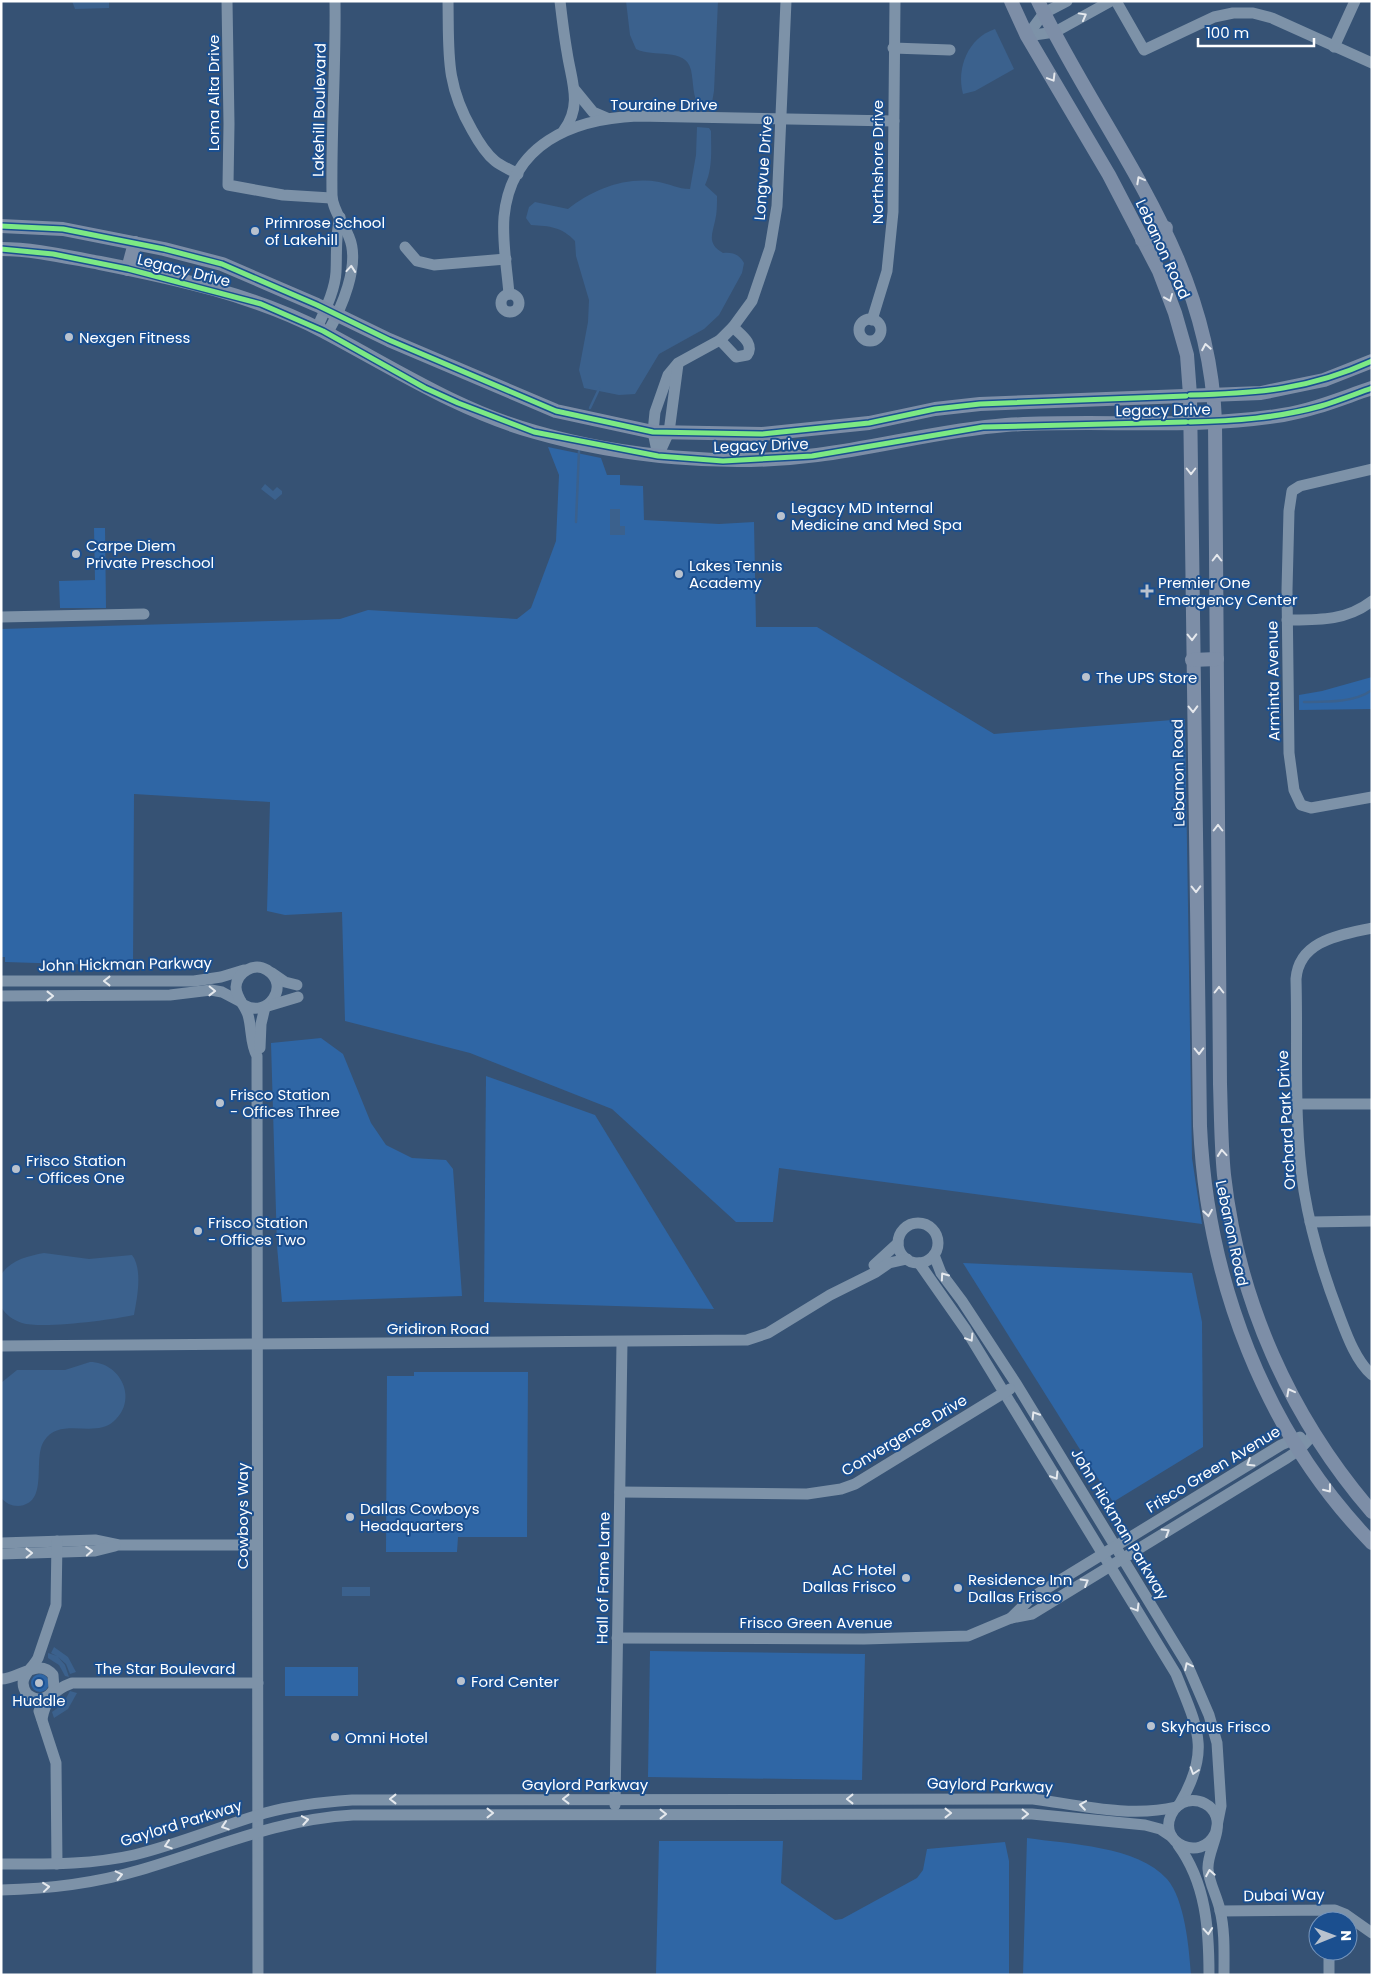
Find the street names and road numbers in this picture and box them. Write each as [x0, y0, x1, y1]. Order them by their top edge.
street label: Loma Alta Drive [203, 35, 224, 151]
street label: Lakehill Boulevard [307, 43, 331, 177]
street label: Touraine Drive [610, 94, 718, 115]
street label: Northshore Drive [867, 100, 888, 224]
street label: Longvue Drive [749, 115, 777, 221]
street label: Lebanon Road [1131, 196, 1195, 302]
street label: Legacy Drive [135, 248, 233, 292]
street label: Legacy Drive [1115, 399, 1211, 421]
street label: Legacy Drive [713, 433, 809, 457]
street label: Arminta Avenue [1261, 621, 1285, 741]
street label: Lebanon Road [1167, 719, 1189, 827]
street label: John Hickman Parkway [38, 952, 213, 976]
street label: Orchard Park Drive [1272, 1050, 1300, 1190]
street label: Lebanon Road [1211, 1178, 1253, 1288]
street label: Gridiron Road [387, 1318, 489, 1339]
street label: Convergence Drive [837, 1389, 971, 1481]
street label: Frisco Green Avenue [1142, 1421, 1284, 1517]
street label: John Hickman Parkway [1066, 1444, 1174, 1604]
street label: Cowboys Way [232, 1462, 253, 1569]
street label: Hall of Fame Lane [591, 1512, 615, 1644]
street label: Frisco Green Avenue [739, 1612, 893, 1633]
street label: The Star Boulevard [95, 1658, 235, 1679]
street label: Gaylord Parkway [927, 1772, 1054, 1798]
street label: Gaylord Parkway [522, 1774, 649, 1795]
street label: Gaylord Parkway [118, 1794, 245, 1852]
street label: Dubai Way [1243, 1884, 1325, 1906]

